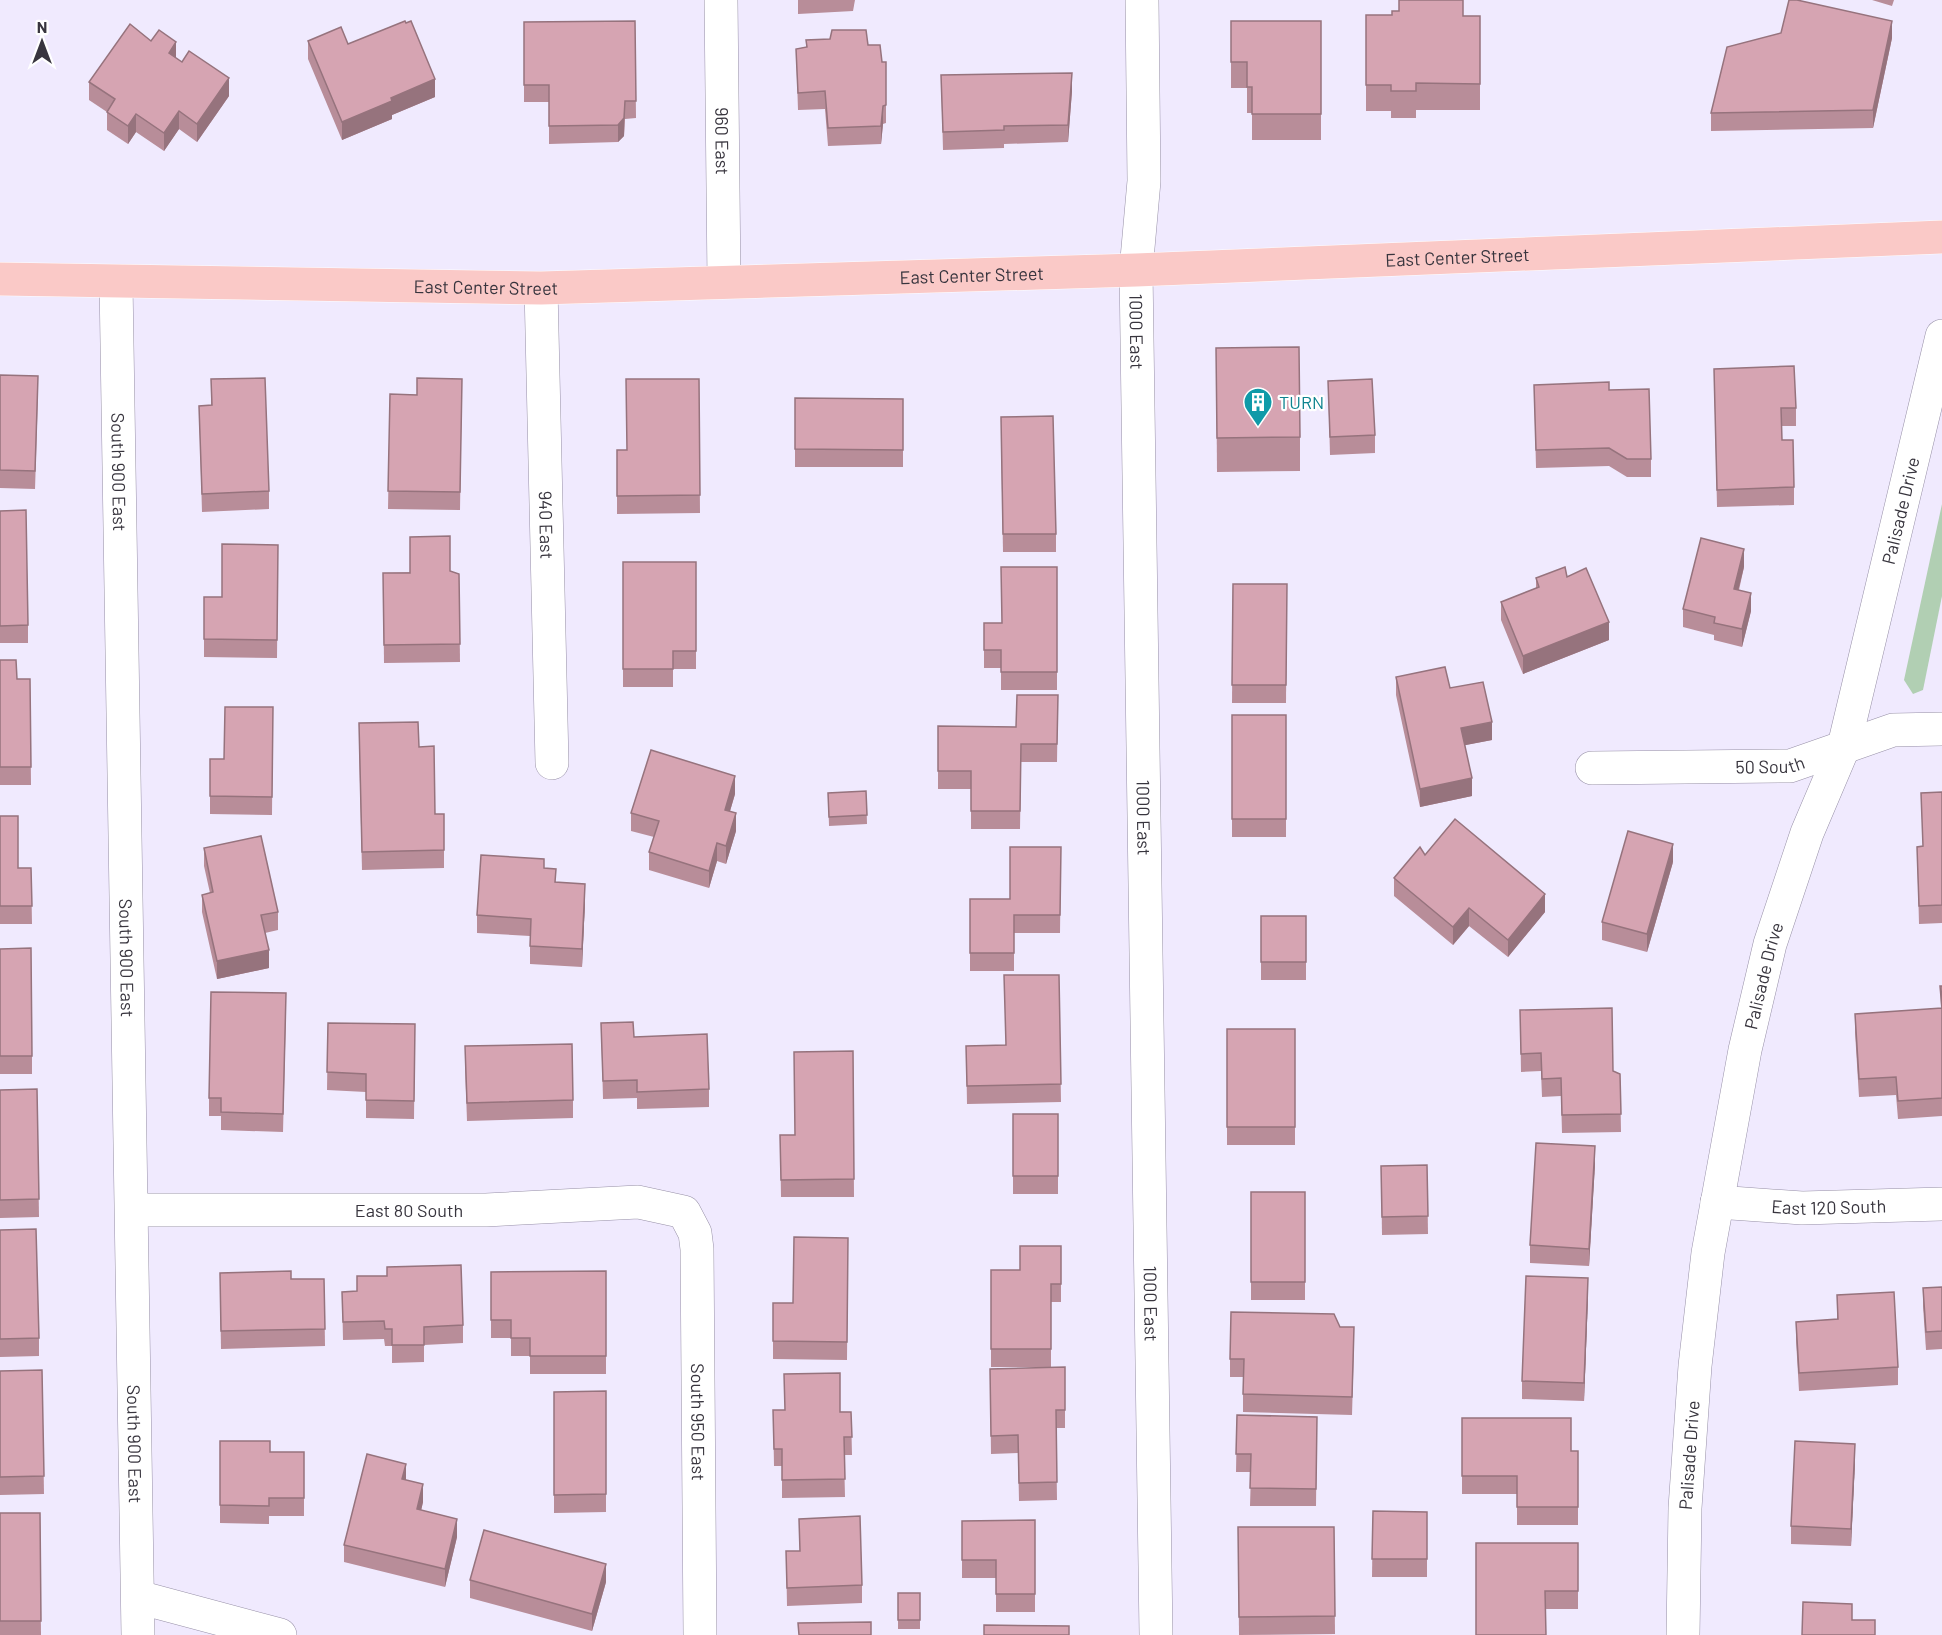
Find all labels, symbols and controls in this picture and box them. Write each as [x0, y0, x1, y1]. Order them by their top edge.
north arrow [12, 12, 72, 72]
text: N [37, 17, 47, 36]
street label: 960 East [711, 107, 734, 175]
street label: East Center Street [1385, 243, 1530, 271]
street label: East Center Street [899, 262, 1044, 288]
street label: East Center Street [414, 275, 558, 299]
street label: 1000 East [1125, 294, 1148, 370]
building icon: TURN [1242, 386, 1274, 428]
place label: TURN [1279, 391, 1324, 413]
street label: South 900 East [107, 413, 131, 531]
street label: Palisade Drive [1877, 455, 1924, 566]
street label: 940 East [535, 490, 558, 559]
street label: 50 South [1735, 751, 1807, 778]
street label: 1000 East [1132, 780, 1156, 856]
street label: South 900 East [115, 898, 139, 1017]
street label: Palisade Drive [1739, 919, 1788, 1031]
street label: East 120 South [1771, 1195, 1887, 1219]
street label: East 80 South [355, 1199, 463, 1221]
street label: 1000 East [1140, 1265, 1163, 1342]
street label: South 950 East [687, 1363, 710, 1481]
street label: South 900 East [123, 1384, 147, 1503]
street label: Palisade Drive [1674, 1400, 1704, 1511]

